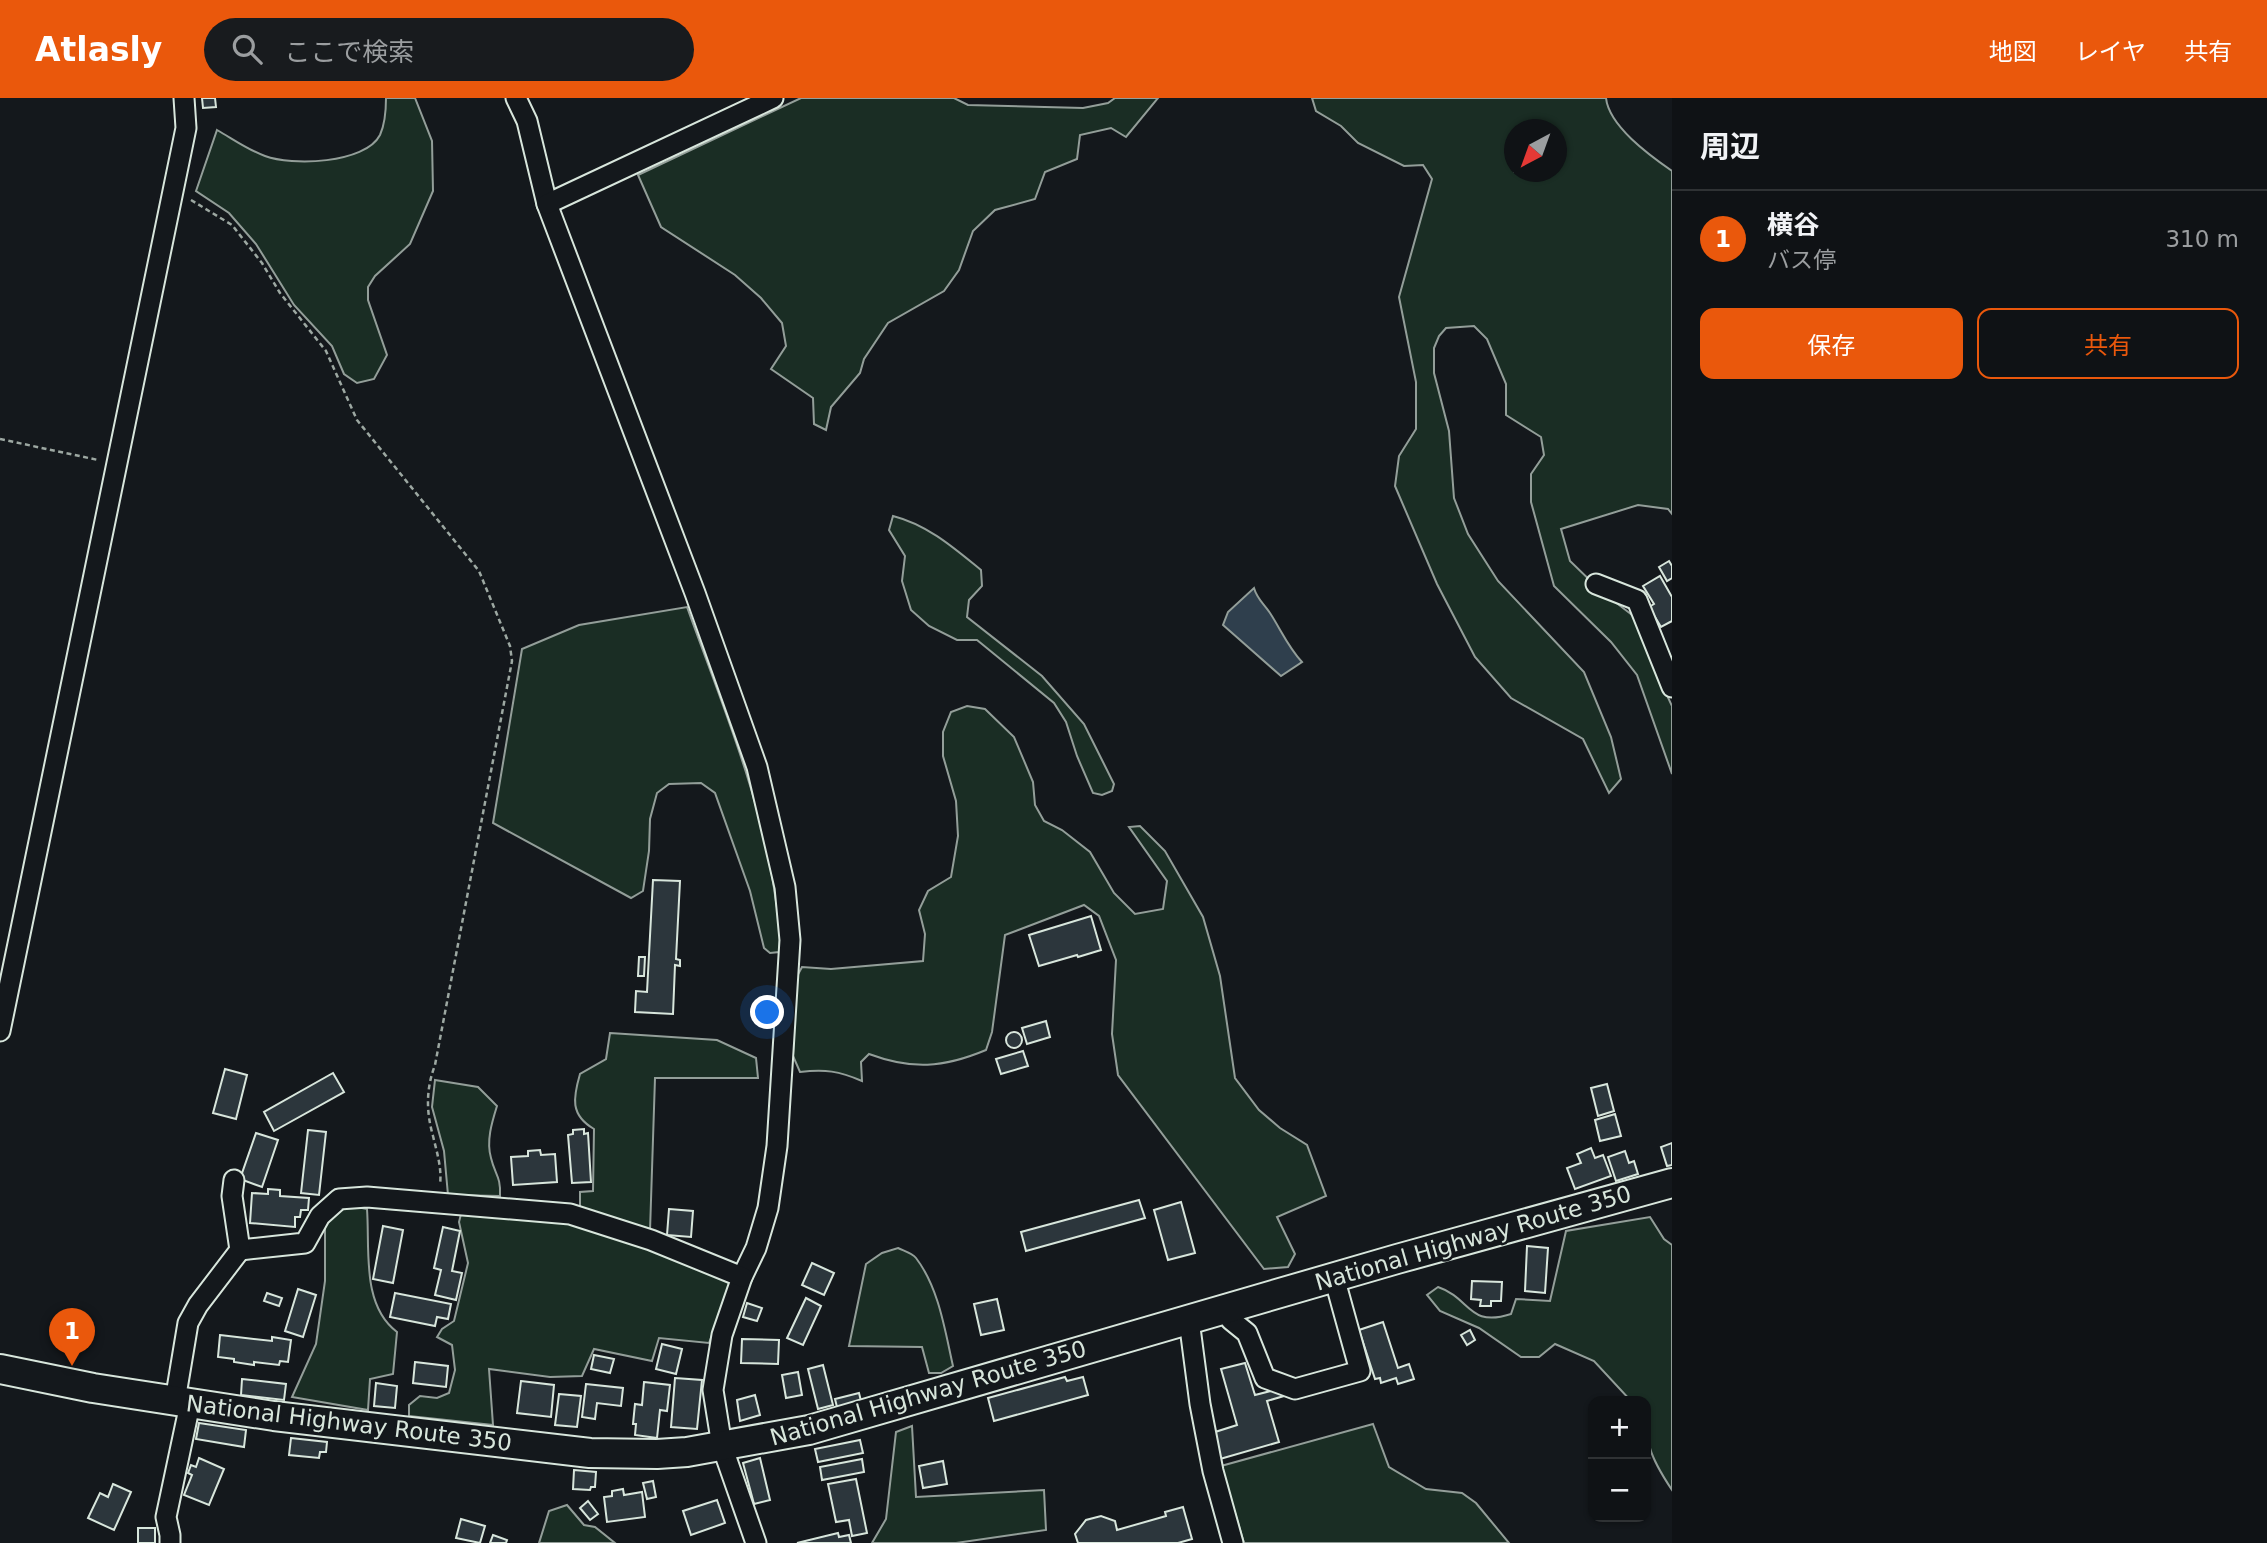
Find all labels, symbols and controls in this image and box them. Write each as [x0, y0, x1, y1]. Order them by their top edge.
search box [204, 18, 694, 81]
text: Atlasly [35, 30, 162, 69]
icon: search [228, 30, 266, 68]
text: ここで検索 [284, 37, 414, 67]
text: 地図 [1989, 38, 2037, 66]
text: レイヤ [2075, 38, 2146, 66]
text: 共有 [2184, 38, 2232, 66]
north arrow [1504, 119, 1567, 182]
text: 周辺 [1700, 129, 1760, 164]
text: 横谷 [1767, 210, 1819, 240]
text: 1 [1715, 226, 1731, 252]
text: 310 m [2165, 226, 2239, 252]
text: バス停 [1767, 247, 1836, 273]
button: 保存 [1700, 308, 1963, 379]
button: 共有 [1977, 308, 2239, 379]
your location [750, 995, 784, 1029]
street label: National Highway Route 350 [1312, 1180, 1634, 1296]
pin: 1 [49, 1308, 95, 1366]
street label: National Highway Route 350 [767, 1335, 1089, 1451]
street label: National Highway Route 350 [185, 1390, 513, 1456]
map controls [1588, 1396, 1651, 1522]
button: + [1588, 1396, 1651, 1459]
button: − [1588, 1459, 1651, 1522]

